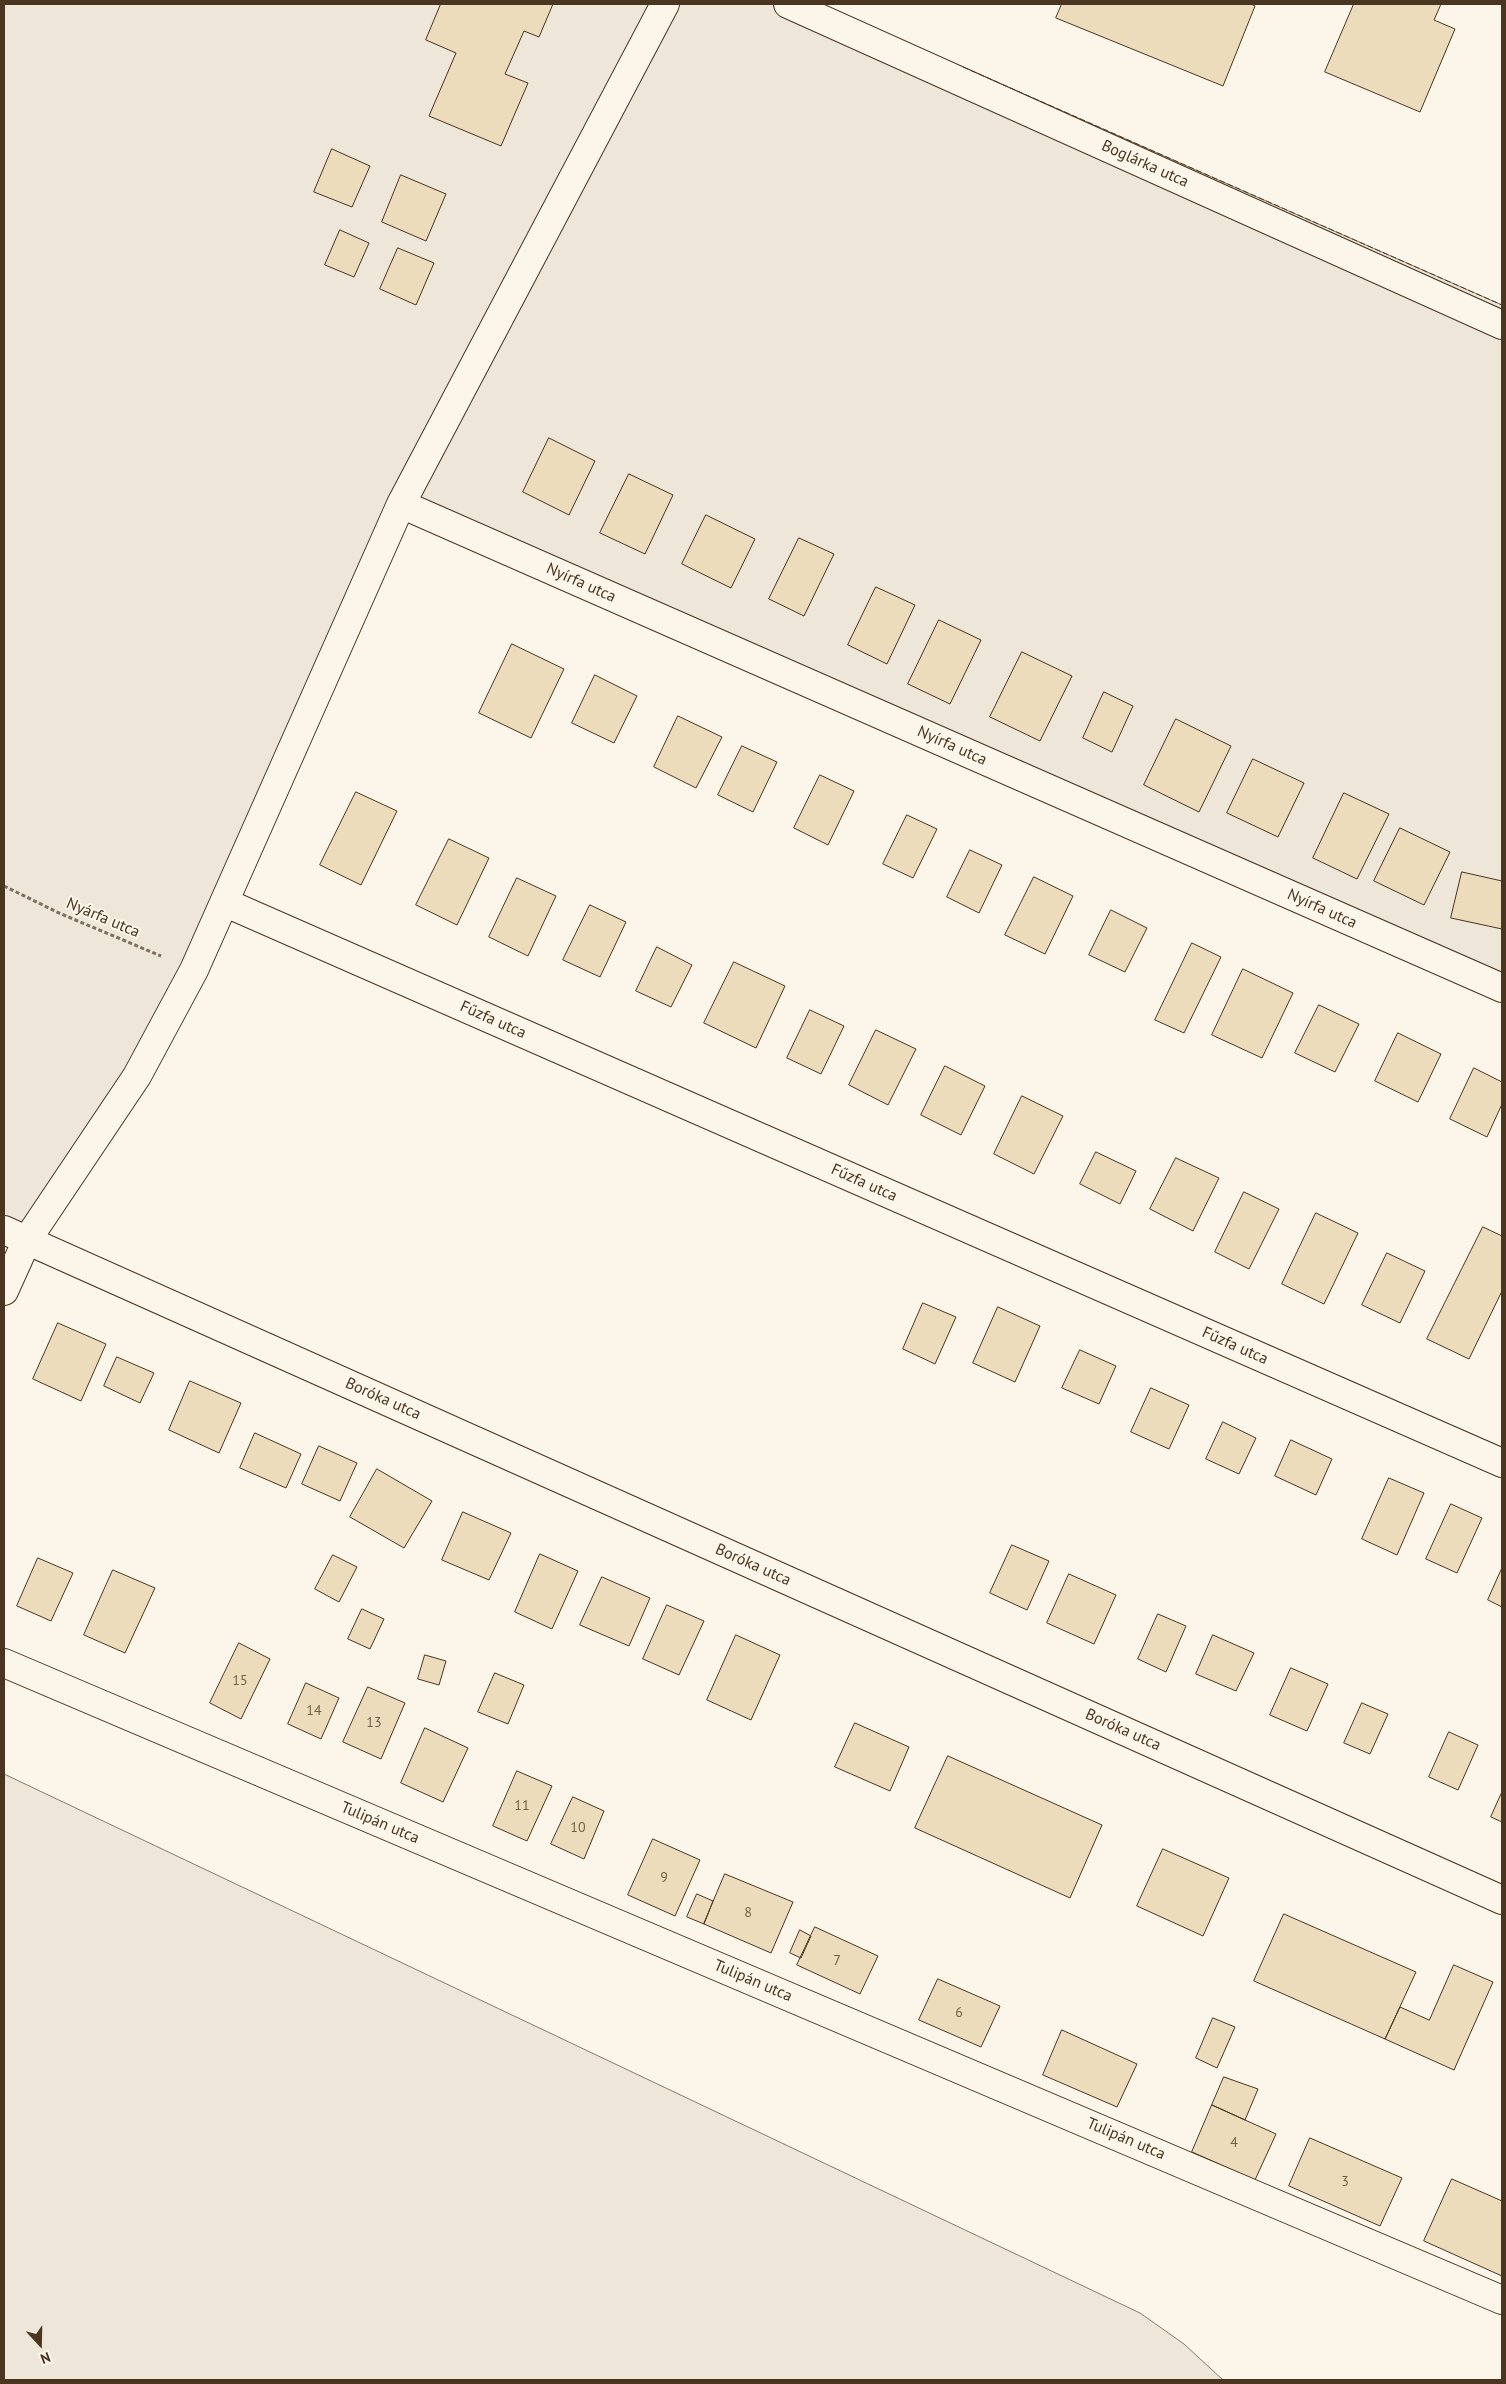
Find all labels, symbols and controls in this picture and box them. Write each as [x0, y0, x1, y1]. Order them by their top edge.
street label: Boglárka utca [1098, 136, 1192, 192]
street label: Nyírfa utca [543, 559, 619, 607]
street label: Nyírfa utca [914, 722, 990, 770]
street label: Nyírfa utca [1284, 885, 1360, 933]
street label: Nyárfa utca [63, 894, 143, 942]
street label: Fűzfa utca [457, 997, 529, 1043]
street label: Fűzfa utca [828, 1160, 900, 1206]
street label: Fűzfa utca [1199, 1323, 1271, 1369]
street label: Boróka utca [342, 1374, 424, 1424]
street label: Boróka utca [712, 1540, 794, 1590]
house number: 15 [232, 1673, 248, 1689]
house number: 14 [306, 1703, 322, 1719]
street label: Boróka utca [1082, 1705, 1164, 1755]
house number: 13 [366, 1715, 382, 1731]
street label: Tulipán utca [338, 1798, 422, 1848]
house number: 11 [514, 1798, 530, 1814]
house number: 10 [570, 1820, 586, 1836]
house number: 9 [660, 1870, 668, 1886]
house number: 8 [744, 1905, 752, 1921]
house number: 7 [833, 1953, 841, 1969]
street label: Tulipán utca [711, 1956, 795, 2006]
house number: 6 [955, 2005, 963, 2021]
street label: Tulipán utca [1084, 2114, 1168, 2164]
house number: 4 [1230, 2135, 1238, 2151]
house number: 3 [1341, 2174, 1349, 2190]
north arrow [15, 2319, 65, 2369]
text: N [38, 2348, 53, 2368]

